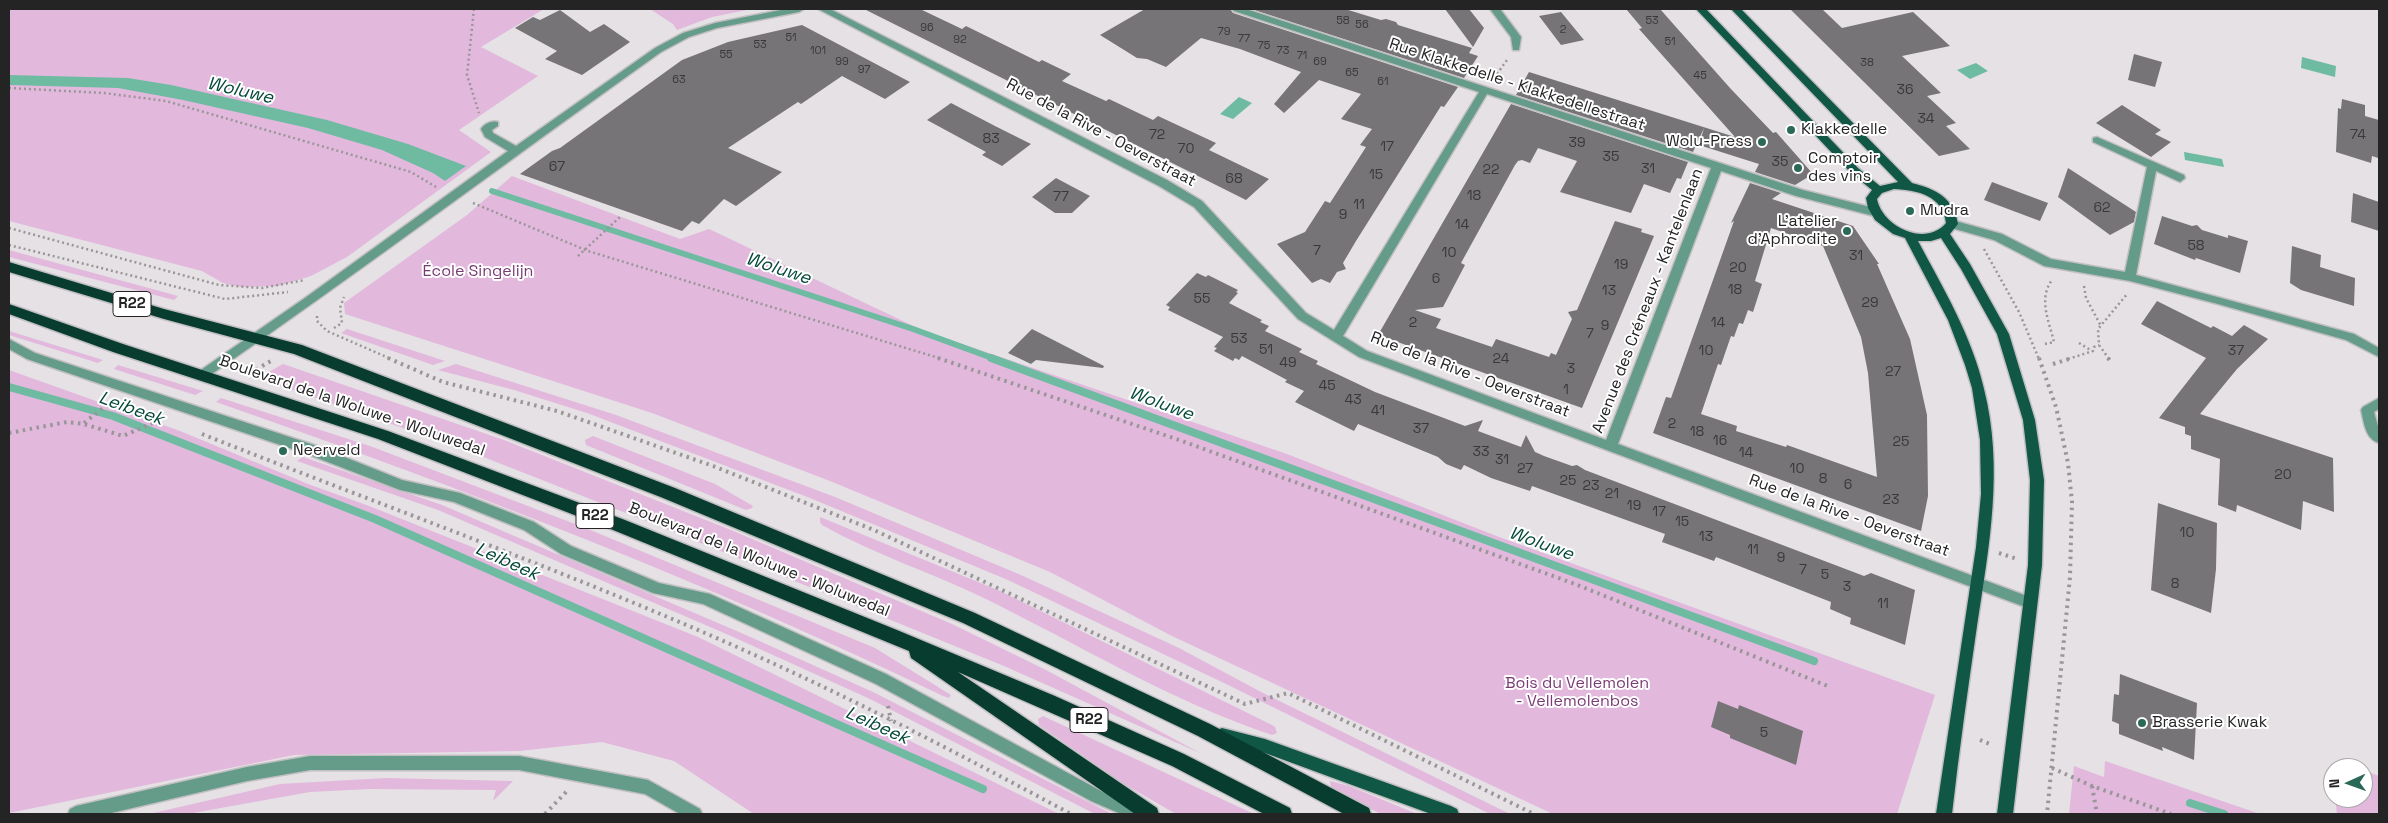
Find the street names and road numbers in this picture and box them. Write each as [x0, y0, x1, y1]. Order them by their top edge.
street label: Rue Klakkedelle - Klakkedellestraat [1387, 34, 1647, 136]
street label: Rue de la Rive - Oeverstraat [1003, 75, 1199, 191]
street label: Avenue des Créneaux - Kantelenlaan [1589, 166, 1707, 436]
road number: R22 [113, 292, 151, 316]
street label: Rue de la Rive - Oeverstraat [1368, 328, 1572, 422]
street label: Boulevard de la Woluwe - Woluwedal [216, 351, 488, 461]
street label: Rue de la Rive - Oeverstraat [1746, 471, 1952, 561]
street label: Boulevard de la Woluwe - Woluwedal [626, 499, 892, 621]
road number: R22 [576, 504, 614, 528]
road number: R22 [1070, 708, 1108, 732]

